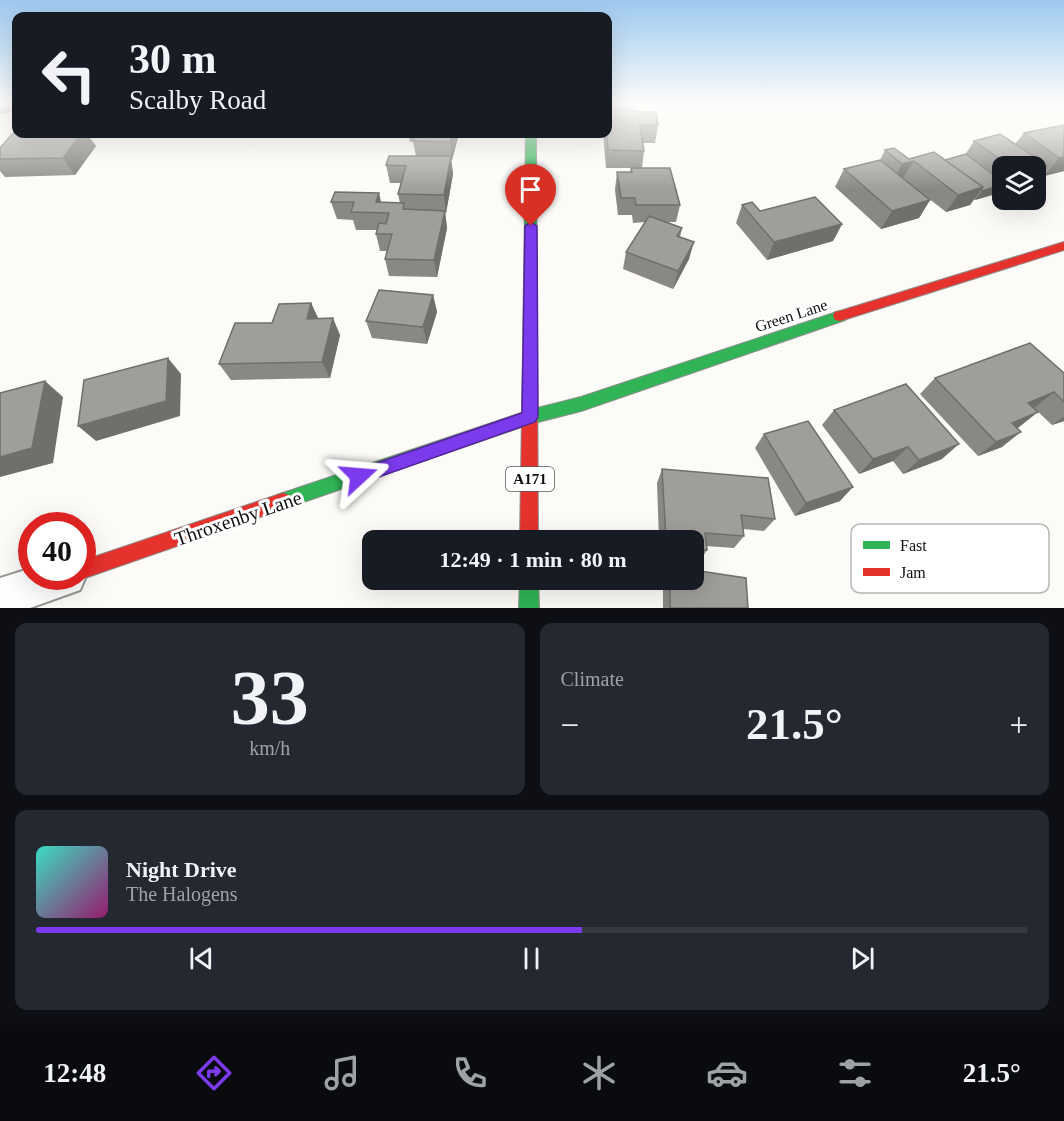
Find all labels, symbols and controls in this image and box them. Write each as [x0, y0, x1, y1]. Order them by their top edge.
icon: left [30, 36, 108, 114]
text: 30 m [129, 36, 217, 82]
text: Scalby Road [129, 85, 266, 115]
map controls [992, 156, 1046, 210]
button: layers [992, 156, 1046, 210]
pin [505, 164, 556, 226]
icon: arrive [514, 173, 547, 206]
street label: Green Lane [753, 296, 829, 335]
position arrow [327, 444, 391, 508]
road number: A171 [506, 467, 554, 491]
street label: Throxenby Lane [172, 486, 305, 551]
speed limit sign: 40 [18, 512, 96, 590]
legend [851, 524, 1049, 593]
text: Fast [900, 537, 927, 554]
text: 12:49 · 1 min · 80 m [440, 547, 627, 572]
text: Jam [900, 564, 926, 581]
text: 33 [231, 654, 309, 741]
text: Climate [561, 668, 624, 690]
text: 21.5° [746, 699, 843, 749]
text: − [561, 707, 579, 743]
text: + [1009, 707, 1028, 743]
text: km/h [249, 737, 290, 759]
text: Night Drive [126, 857, 237, 882]
text: The Halogens [126, 883, 238, 905]
icon: previous [185, 942, 218, 975]
icon: pause [515, 942, 548, 975]
icon: next [846, 942, 879, 975]
icon: directions [193, 1052, 235, 1094]
icon: music [321, 1052, 363, 1094]
icon: phone [449, 1052, 491, 1094]
icon: climate [578, 1052, 620, 1094]
icon: car [706, 1052, 748, 1094]
icon: filters [834, 1052, 876, 1094]
text: 12:48 [43, 1058, 106, 1088]
text: 21.5° [963, 1058, 1021, 1088]

